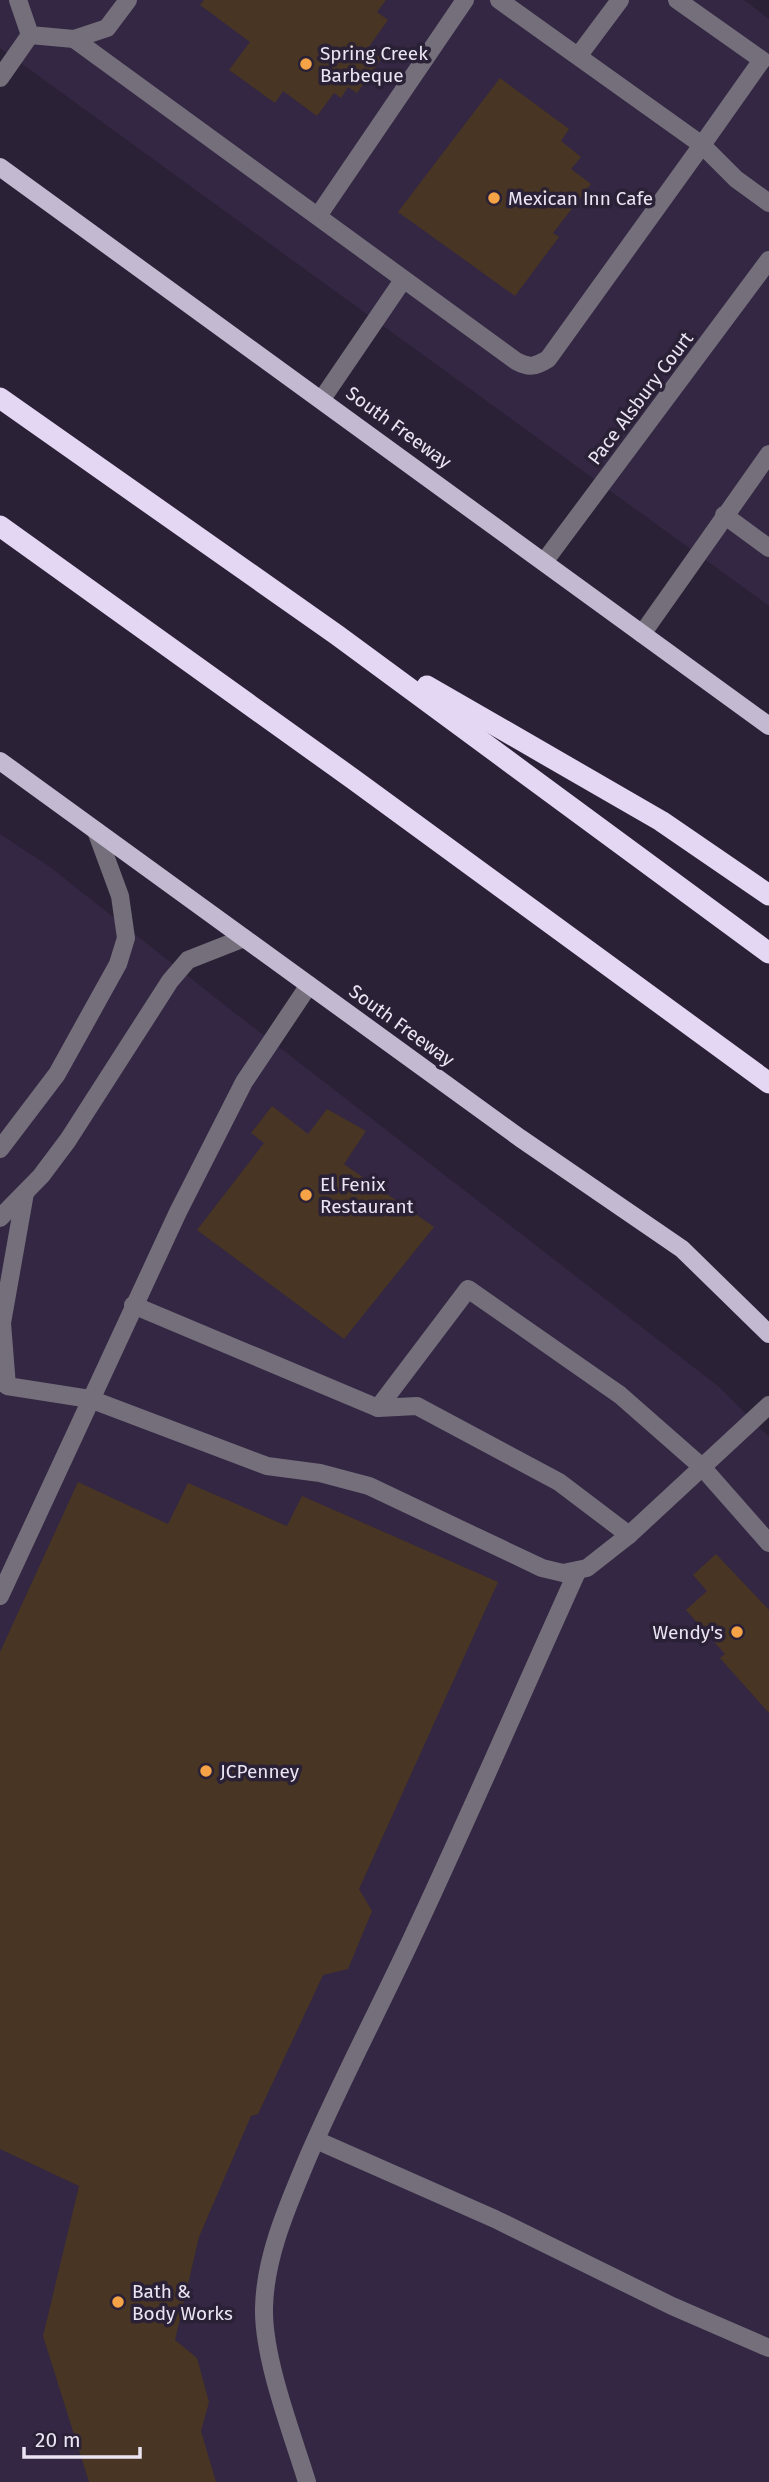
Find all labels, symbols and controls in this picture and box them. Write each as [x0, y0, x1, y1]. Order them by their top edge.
place label: Spring Creek Barbeque [320, 42, 428, 87]
marker: Spring Creek Barbeque [298, 56, 314, 72]
place label: Mexican Inn Cafe [508, 187, 653, 210]
marker: Mexican Inn Cafe [486, 190, 502, 206]
street label: Pace Alsbury Court [583, 327, 698, 469]
street label: South Freeway [342, 382, 456, 474]
street label: South Freeway [345, 980, 459, 1072]
place label: El Fenix Restaurant [320, 1173, 414, 1218]
marker: El Fenix Restaurant [298, 1187, 314, 1203]
place label: Wendy's [652, 1621, 723, 1644]
marker: Wendy's [729, 1624, 745, 1640]
place label: JCPenney [220, 1760, 300, 1783]
marker: JCPenney [198, 1763, 214, 1779]
place label: Bath & Body Works [132, 2280, 233, 2325]
marker: Bath & Body Works [110, 2294, 126, 2310]
scale bar [24, 2416, 140, 2460]
text: 20 m [35, 2427, 81, 2453]

